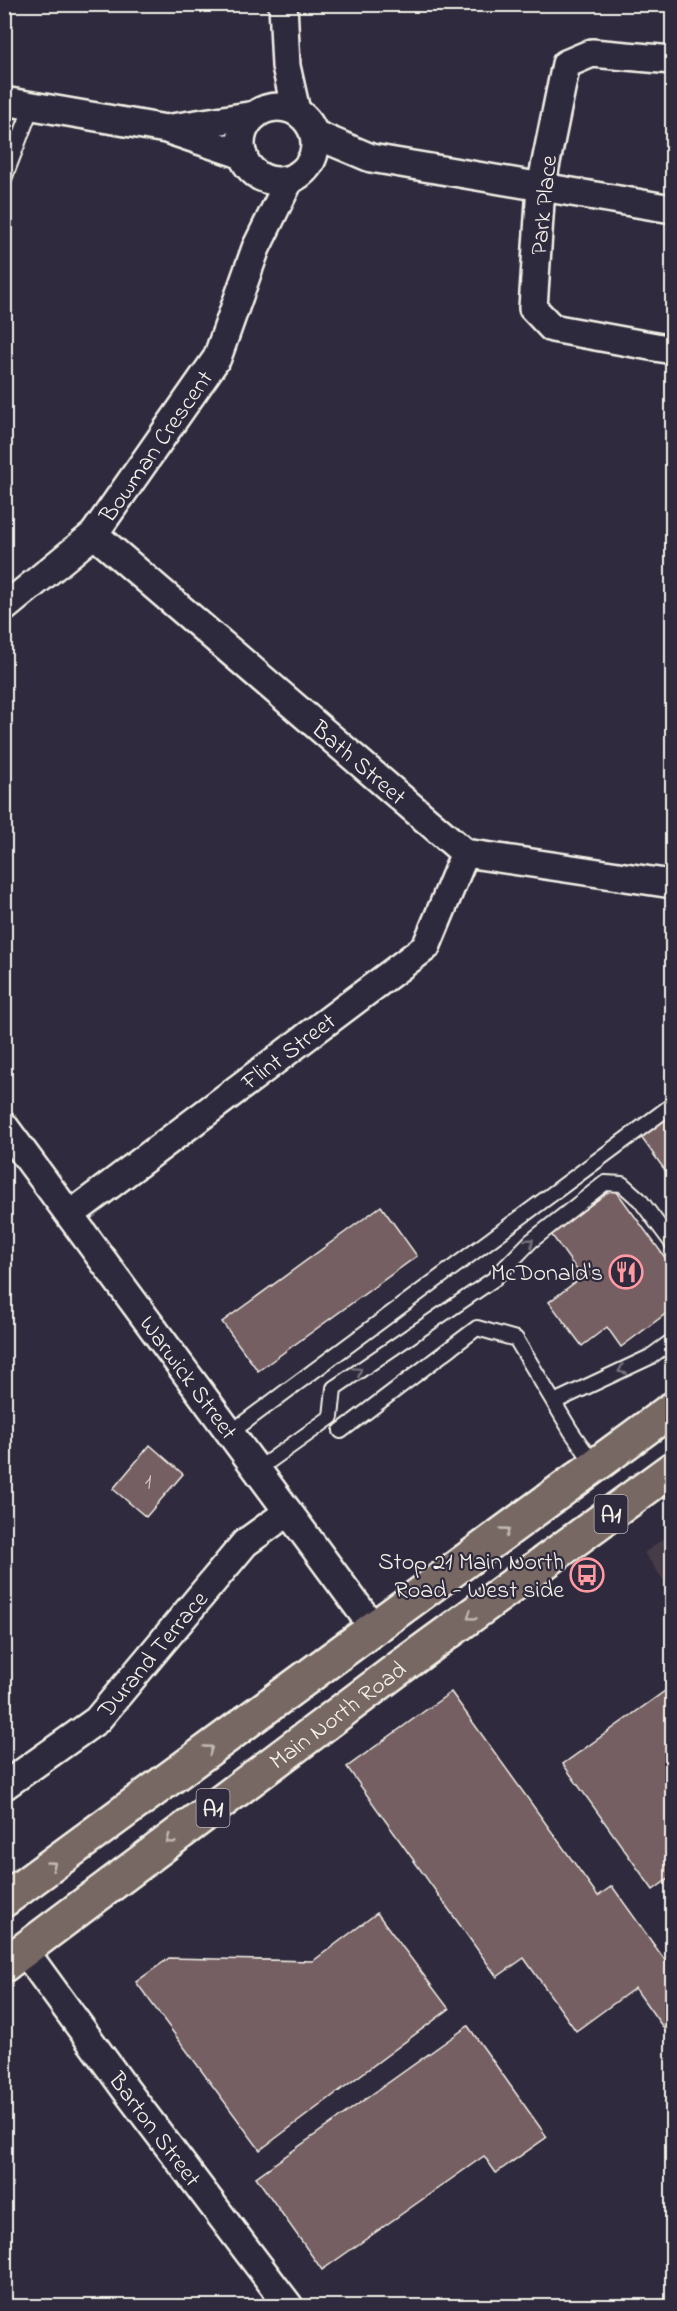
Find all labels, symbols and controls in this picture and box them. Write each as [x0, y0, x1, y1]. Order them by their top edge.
street label: Park Place [523, 153, 568, 257]
street label: Bowman Crescent [91, 364, 223, 531]
street label: Bath Street [302, 713, 413, 815]
street label: Flint Street [234, 1006, 344, 1101]
one-way arrow [524, 1238, 534, 1249]
restaurant icon: McDonald's [608, 1254, 644, 1290]
place label: McDonald's [491, 1257, 603, 1292]
street label: Warwick Street [129, 1309, 245, 1448]
one-way arrow [617, 1363, 628, 1375]
one-way arrow [351, 1367, 362, 1378]
house number: 1 [145, 1468, 152, 1498]
road number: A1 [594, 1495, 628, 1533]
one-way arrow [499, 1528, 510, 1539]
place label: Stop 21 Main North Road - West side [378, 1546, 564, 1609]
bus stop icon: Stop 21 Main North Road - West side [569, 1557, 605, 1593]
street label: Durand Terrace [90, 1584, 218, 1728]
one-way arrow [466, 1609, 477, 1620]
street label: Main North Road [263, 1653, 415, 1780]
one-way arrow [202, 1745, 213, 1756]
road number: A1 [196, 1789, 230, 1827]
one-way arrow [166, 1833, 177, 1844]
one-way arrow [45, 1861, 56, 1872]
street label: Barton Street [98, 2065, 208, 2195]

